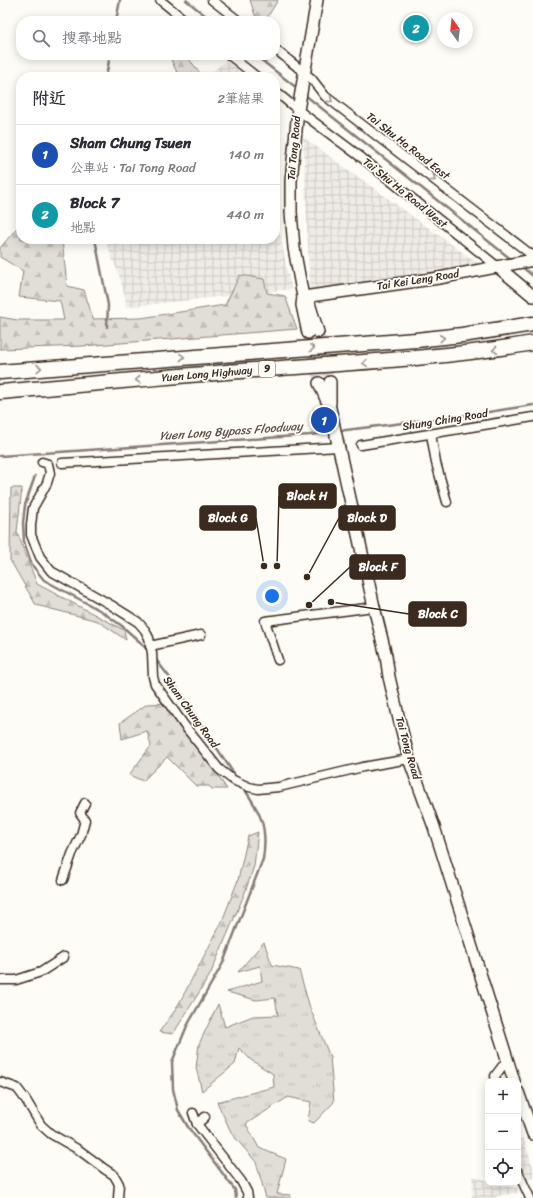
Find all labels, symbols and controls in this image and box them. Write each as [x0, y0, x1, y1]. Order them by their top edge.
north arrow [437, 12, 473, 48]
pin: 2 [403, 13, 429, 43]
search box [16, 16, 280, 60]
text: 搜尋地點 [62, 25, 122, 51]
icon: search [30, 27, 52, 49]
text: 附近 [32, 83, 66, 113]
text: 2筆結果 [217, 87, 264, 110]
one-way arrow [326, 95, 333, 102]
street label: Tai Shu Ha Road East [362, 107, 454, 185]
street label: Tai Tong Road [282, 114, 306, 181]
text: Sham Chung Tsuen [70, 130, 191, 156]
text: 1 [42, 143, 48, 166]
text: 140 m [229, 143, 264, 166]
street label: Tai Shu Ha Road West [358, 153, 452, 234]
text: 公車站 · Tai Tong Road [70, 156, 196, 179]
one-way arrow [429, 175, 436, 182]
text: Block 7 [70, 190, 119, 216]
text: 2 [41, 203, 49, 226]
text: 440 m [226, 203, 264, 226]
text: 地點 [70, 216, 96, 239]
street label: Tai Kei Leng Road [376, 264, 462, 296]
one-way arrow [439, 333, 445, 342]
one-way arrow [309, 343, 315, 352]
one-way arrow [492, 345, 498, 354]
one-way arrow [179, 353, 185, 362]
one-way arrow [362, 358, 368, 367]
street label: Yuen Long Highway [161, 361, 253, 387]
road number: 9 [259, 361, 275, 377]
one-way arrow [36, 364, 42, 373]
one-way arrow [135, 375, 141, 384]
street label: Shung Ching Road [401, 404, 490, 436]
pin: 1 [311, 405, 337, 435]
water label: Yuen Long Bypass Floodway [159, 415, 305, 447]
callout: Block H [279, 484, 336, 508]
text: Block H [286, 485, 328, 507]
callout: Block G [200, 506, 256, 530]
callout: Block D [339, 506, 395, 530]
text: Block G [208, 507, 249, 529]
text: Block D [347, 507, 388, 529]
callout: Block F [350, 555, 405, 579]
text: Block F [358, 556, 399, 578]
your location [262, 586, 282, 606]
callout: Block C [409, 602, 466, 626]
text: Block C [418, 603, 459, 625]
street label: Sham Chung Road [158, 672, 225, 753]
street label: Tai Tong Road [390, 714, 426, 783]
map controls [485, 1078, 521, 1186]
button: + [485, 1078, 521, 1114]
button: − [485, 1114, 521, 1150]
button: locate [485, 1150, 521, 1186]

